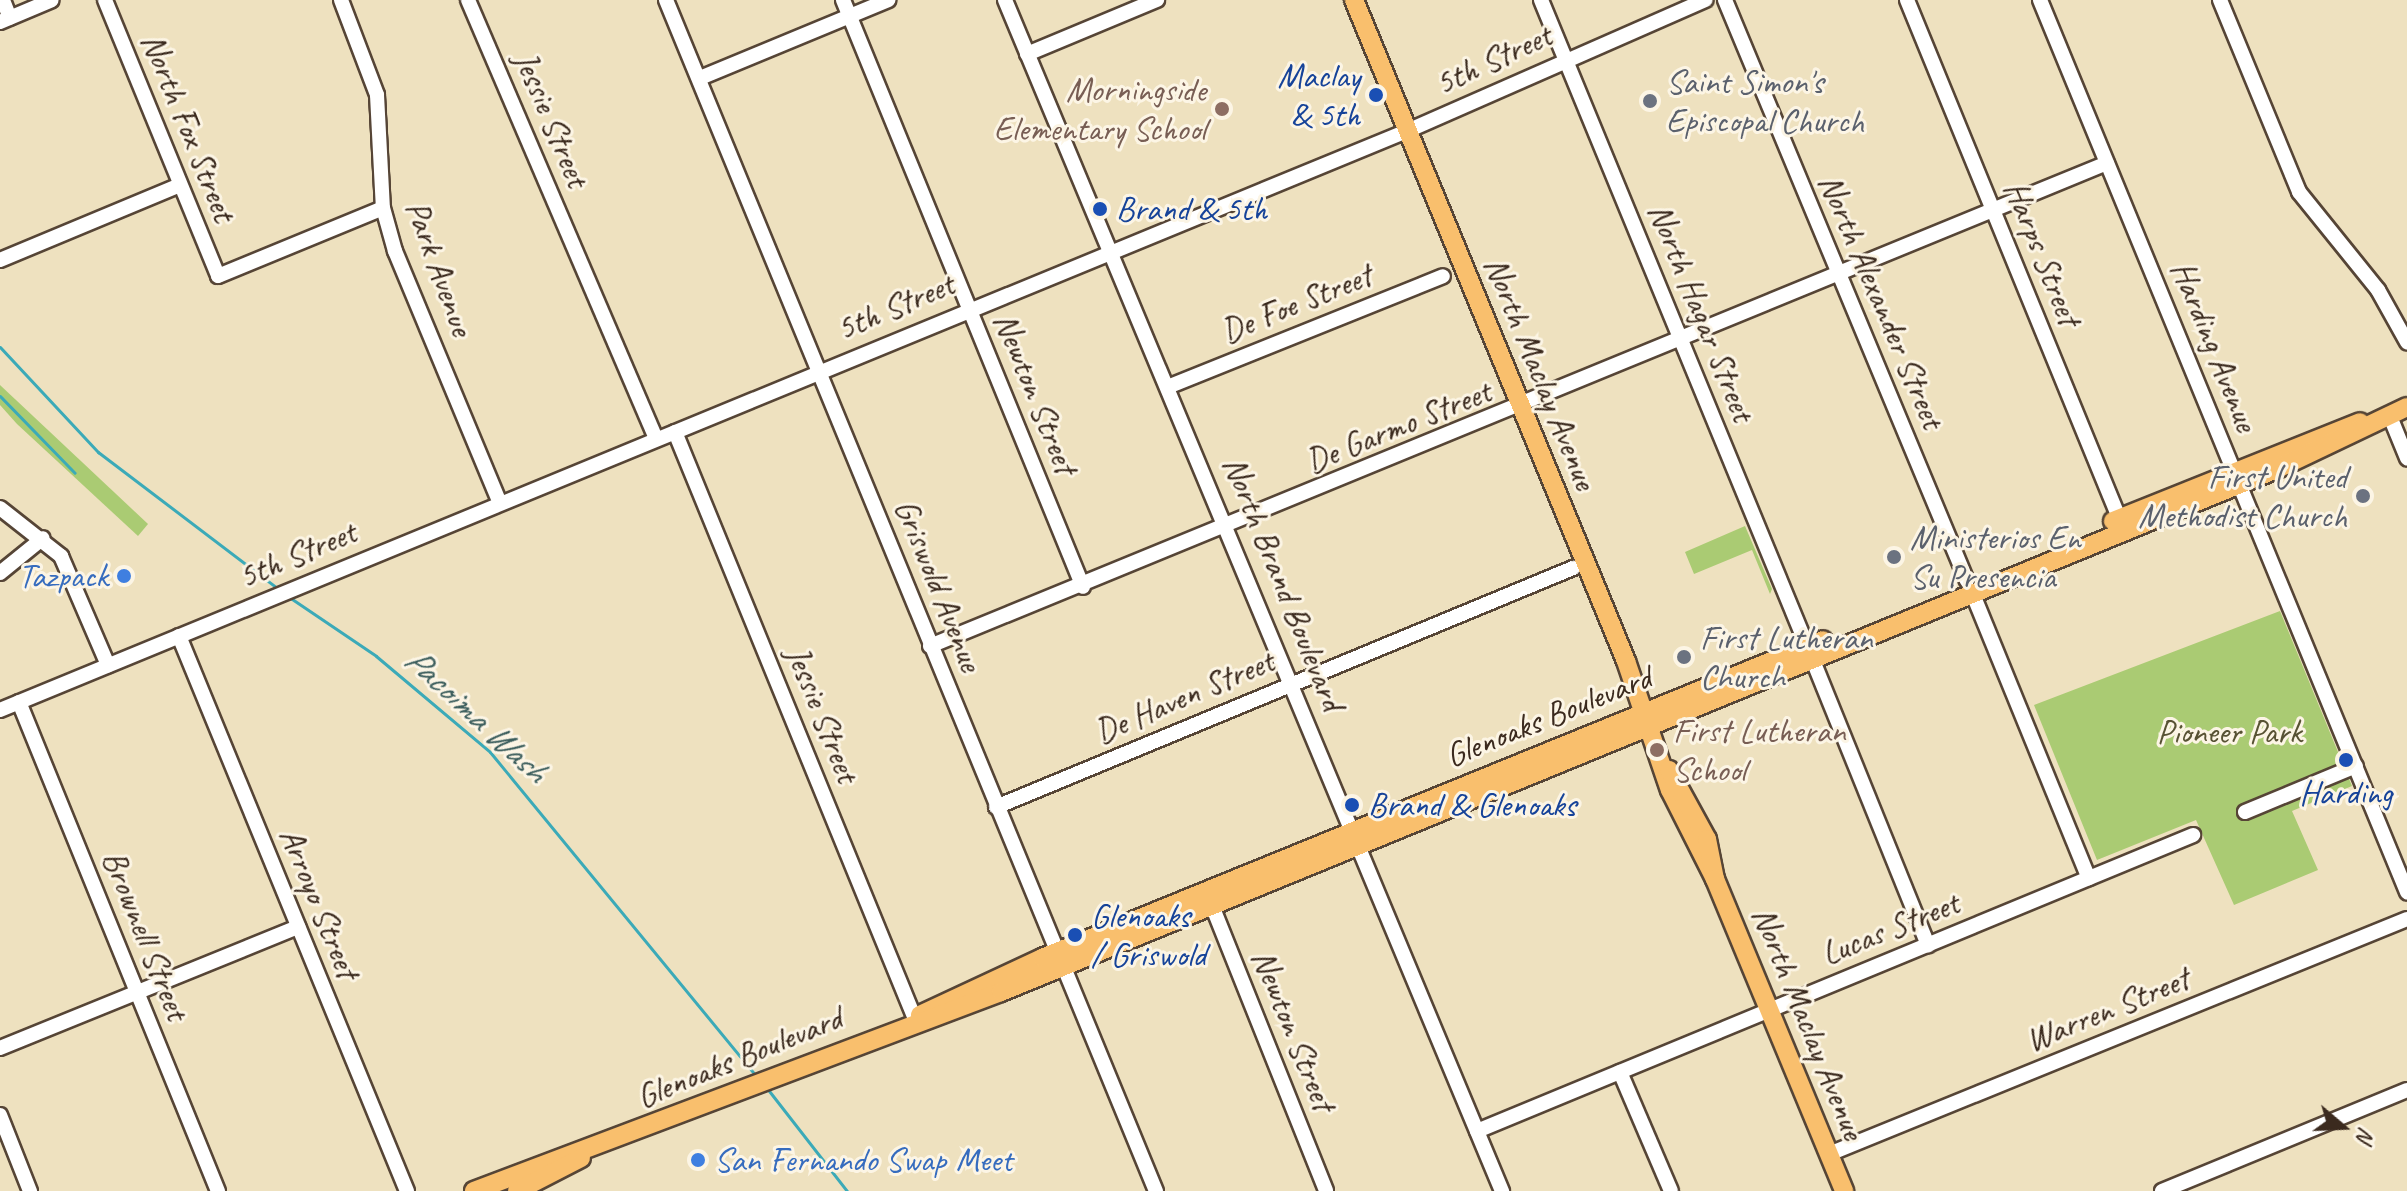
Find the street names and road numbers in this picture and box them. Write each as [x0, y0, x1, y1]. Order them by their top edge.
street label: 5th Street [1428, 14, 1558, 104]
street label: North Fox Street [133, 27, 245, 227]
street label: Jessie Street [505, 45, 599, 193]
street label: North Alexander Street [1810, 167, 1954, 435]
street label: Harps Street [1995, 174, 2091, 332]
street label: Park Avenue [397, 195, 483, 341]
street label: North Hagar Street [1639, 196, 1765, 428]
street label: North Maclay Avenue [1476, 250, 1606, 496]
street label: De Foe Street [1214, 254, 1378, 352]
street label: Harding Avenue [2162, 255, 2268, 437]
street label: 5th Street [830, 263, 960, 349]
street label: Newton Street [985, 306, 1087, 480]
street label: De Garmo Street [1299, 370, 1497, 482]
street label: North Brand Boulevard [1214, 449, 1354, 717]
street label: Griswold Avenue [886, 493, 992, 677]
street label: 5th Street [232, 511, 362, 597]
street label: Jessie Street [777, 640, 869, 788]
street label: De Haven Street [1087, 640, 1281, 752]
street label: Glenoaks Boulevard [1439, 656, 1657, 776]
street label: Arroyo Street [271, 822, 369, 984]
street label: Brownell Street [93, 844, 199, 1026]
street label: Lucas Street [1815, 882, 1965, 974]
street label: North Maclay Avenue [1744, 900, 1874, 1146]
street label: Newton Street [1243, 943, 1345, 1117]
street label: Warren Street [2019, 958, 2195, 1060]
street label: Glenoaks Boulevard [630, 997, 848, 1117]

